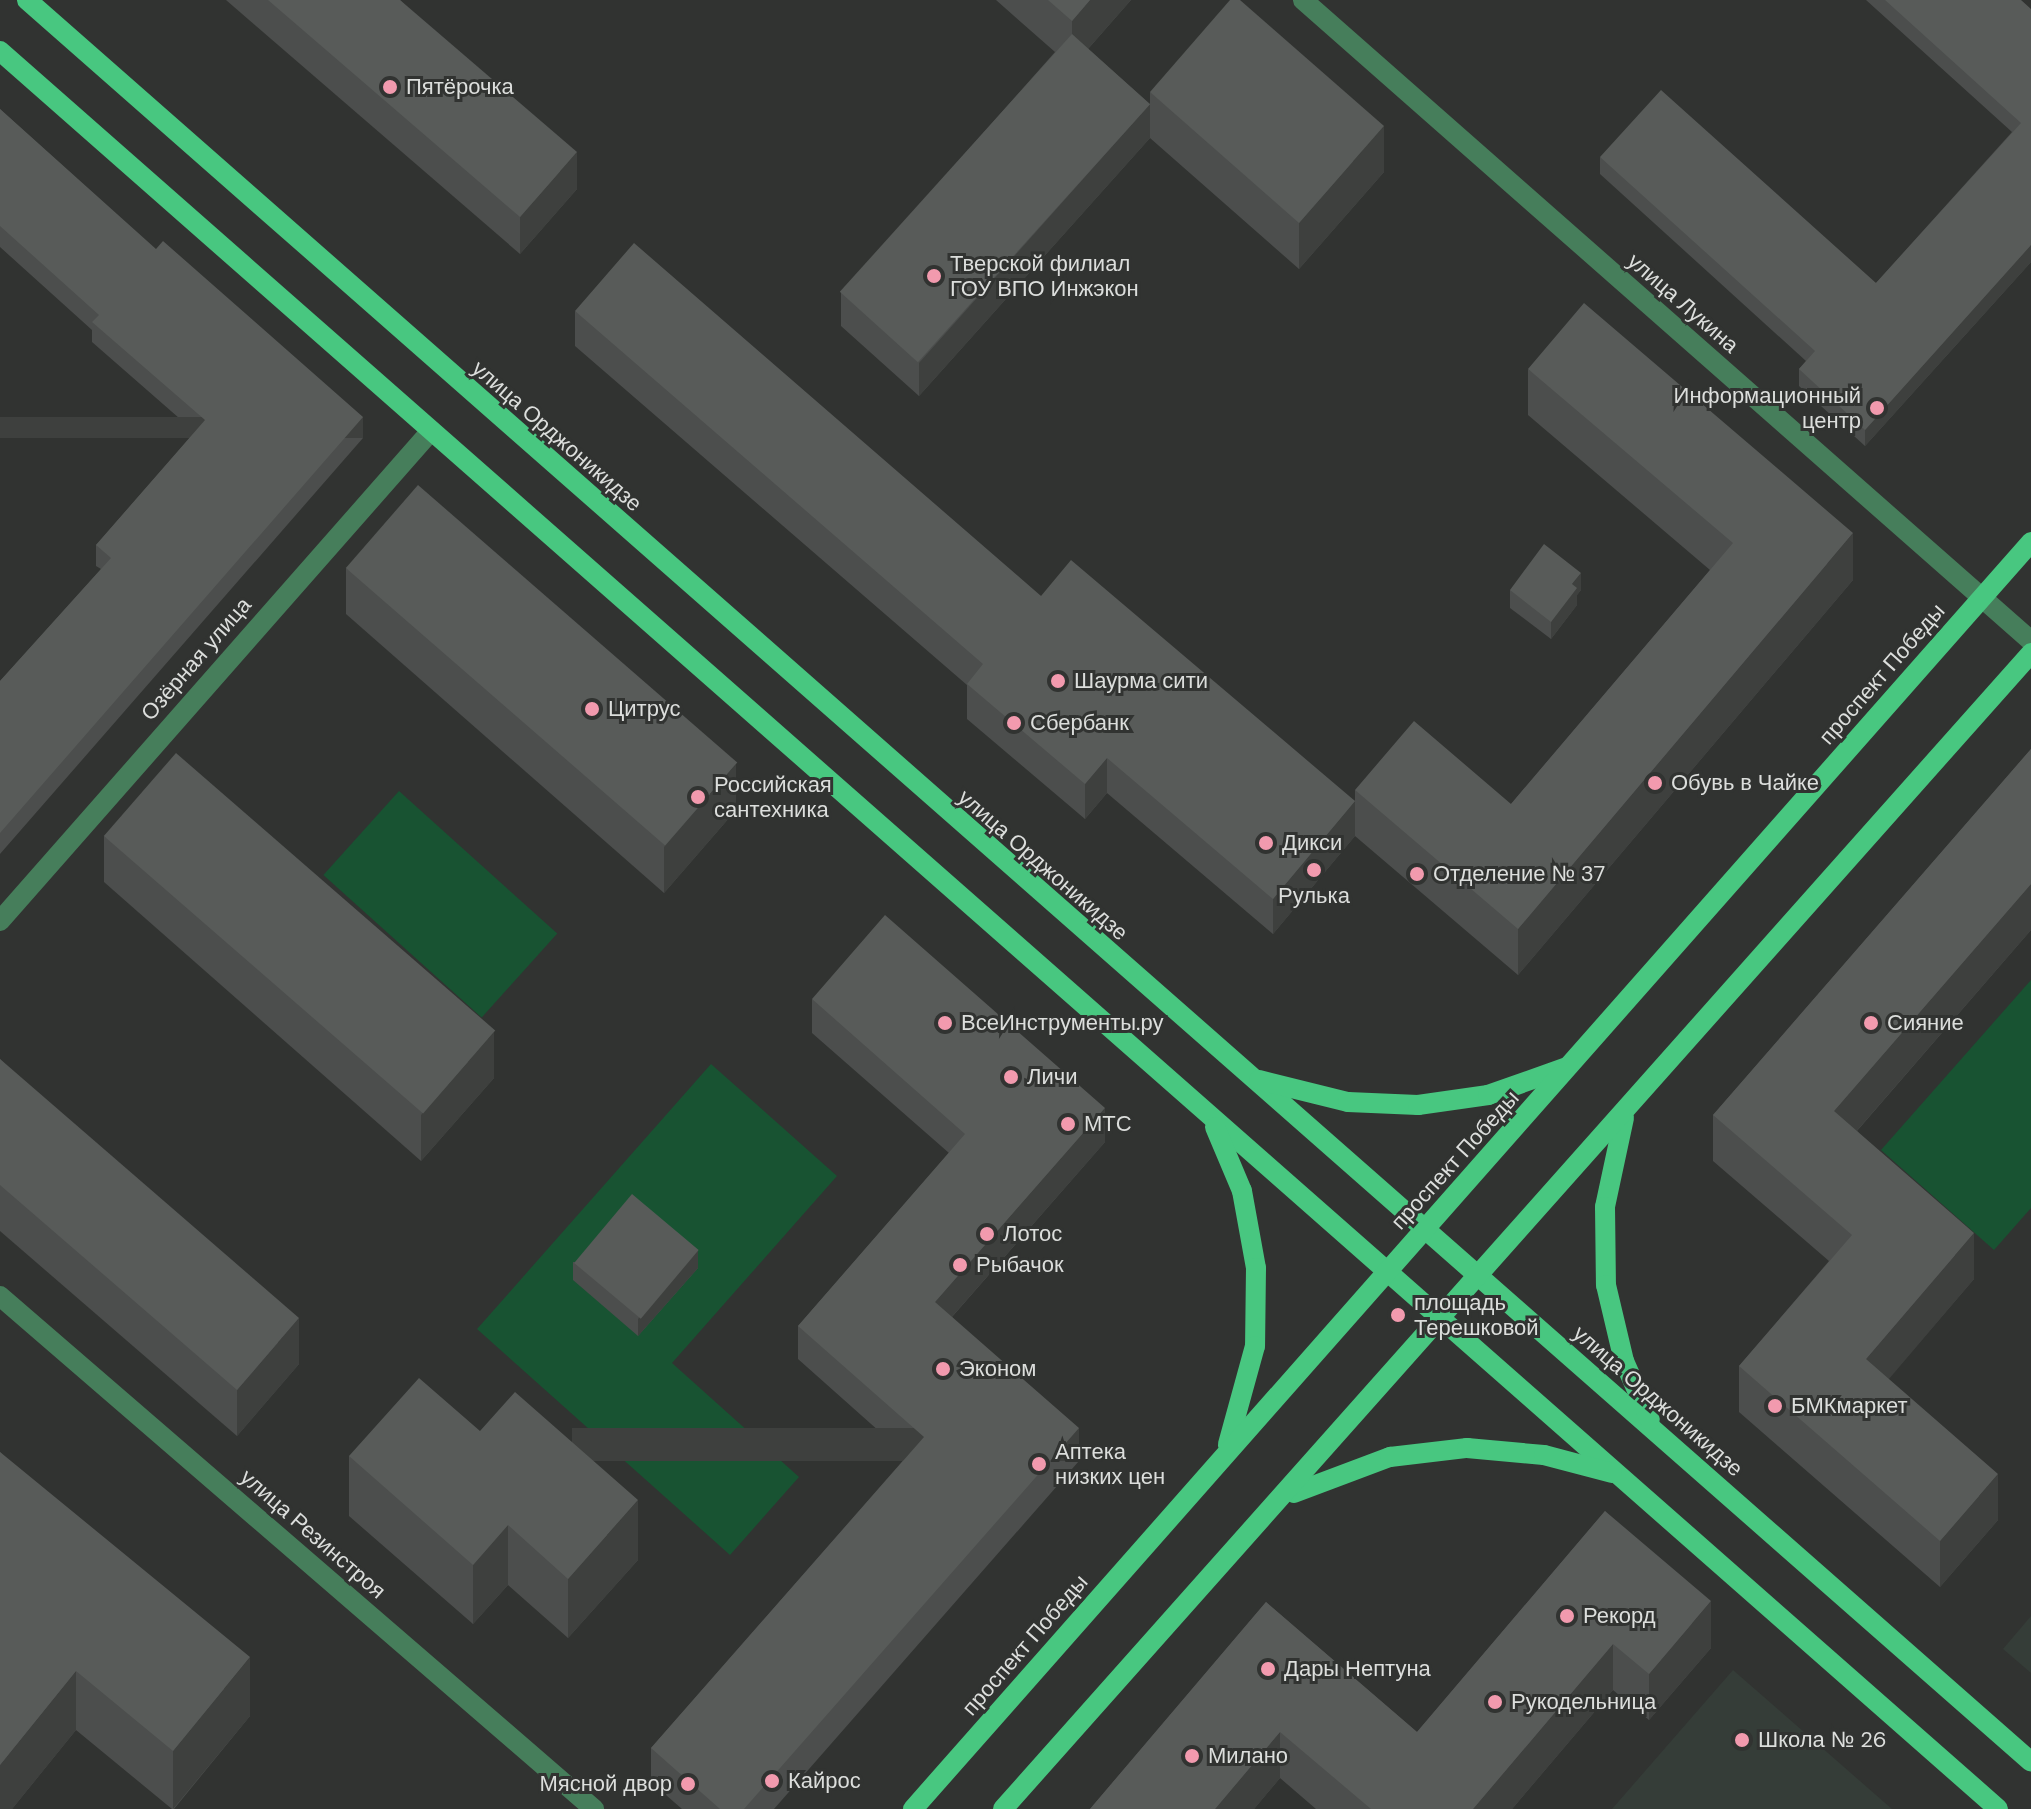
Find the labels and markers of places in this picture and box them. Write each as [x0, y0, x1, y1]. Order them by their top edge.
place label: Пятёрочка [406, 74, 514, 100]
marker: Пятёрочка [381, 78, 399, 96]
place label: Тверской филиал ГОУ ВПО Инжэкон [950, 250, 1139, 302]
marker: Тверской филиал ГОУ ВПО Инжэкон [925, 267, 943, 285]
place label: Информационный центр [1674, 382, 1861, 434]
marker: Информационный центр [1868, 399, 1886, 417]
place label: Шаурма сити [1074, 668, 1208, 694]
marker: Шаурма сити [1049, 672, 1067, 690]
place label: Цитрус [608, 696, 680, 722]
marker: Цитрус [583, 700, 601, 718]
place label: Сбербанк [1030, 710, 1129, 736]
marker: Сбербанк [1005, 714, 1023, 732]
place label: Обувь в Чайке [1671, 770, 1819, 796]
place label: Российская сантехника [714, 771, 832, 822]
marker: Обувь в Чайке [1646, 774, 1664, 792]
marker: Российская сантехника [689, 788, 707, 806]
place label: Дикси [1282, 830, 1342, 856]
marker: Дикси [1257, 834, 1275, 852]
marker: Рулька [1305, 861, 1323, 879]
place label: Отделение № 37 [1433, 861, 1605, 887]
marker: Отделение № 37 [1408, 865, 1426, 883]
place label: Рулька [1278, 883, 1350, 909]
place label: ВсеИнструменты.ру [961, 1010, 1163, 1036]
place label: Сияние [1887, 1010, 1964, 1036]
marker: ВсеИнструменты.ру [936, 1014, 954, 1032]
marker: Сияние [1862, 1014, 1880, 1032]
place label: Личи [1027, 1064, 1077, 1090]
marker: Личи [1002, 1068, 1020, 1086]
place label: МТС [1084, 1111, 1132, 1137]
marker: МТС [1059, 1115, 1077, 1133]
place label: Лотос [1003, 1221, 1062, 1247]
marker: Лотос [978, 1225, 996, 1243]
place label: Рыбачок [976, 1252, 1064, 1278]
marker: Рыбачок [951, 1256, 969, 1274]
place label: площадь Терешковой [1414, 1289, 1539, 1340]
marker: площадь Терешковой [1389, 1306, 1407, 1324]
place label: Эконом [959, 1356, 1036, 1382]
marker: Эконом [934, 1360, 952, 1378]
place label: БМКмаркет [1791, 1393, 1908, 1419]
marker: БМКмаркет [1766, 1397, 1784, 1415]
place label: Аптека низких цен [1055, 1438, 1165, 1490]
marker: Аптека низких цен [1030, 1455, 1048, 1473]
place label: Рекорд [1583, 1603, 1656, 1629]
marker: Рекорд [1558, 1607, 1576, 1625]
place label: Дары Нептуна [1284, 1656, 1431, 1682]
marker: Дары Нептуна [1259, 1660, 1277, 1678]
place label: Рукодельница [1511, 1689, 1656, 1715]
marker: Рукодельница [1486, 1693, 1504, 1711]
place label: Школа № 26 [1758, 1727, 1887, 1753]
marker: Школа № 26 [1733, 1731, 1751, 1749]
place label: Милано [1208, 1743, 1288, 1769]
marker: Милано [1183, 1747, 1201, 1765]
place label: Кайрос [788, 1768, 861, 1794]
place label: Мясной двор [539, 1771, 672, 1797]
marker: Кайрос [763, 1772, 781, 1790]
marker: Мясной двор [679, 1775, 697, 1793]

